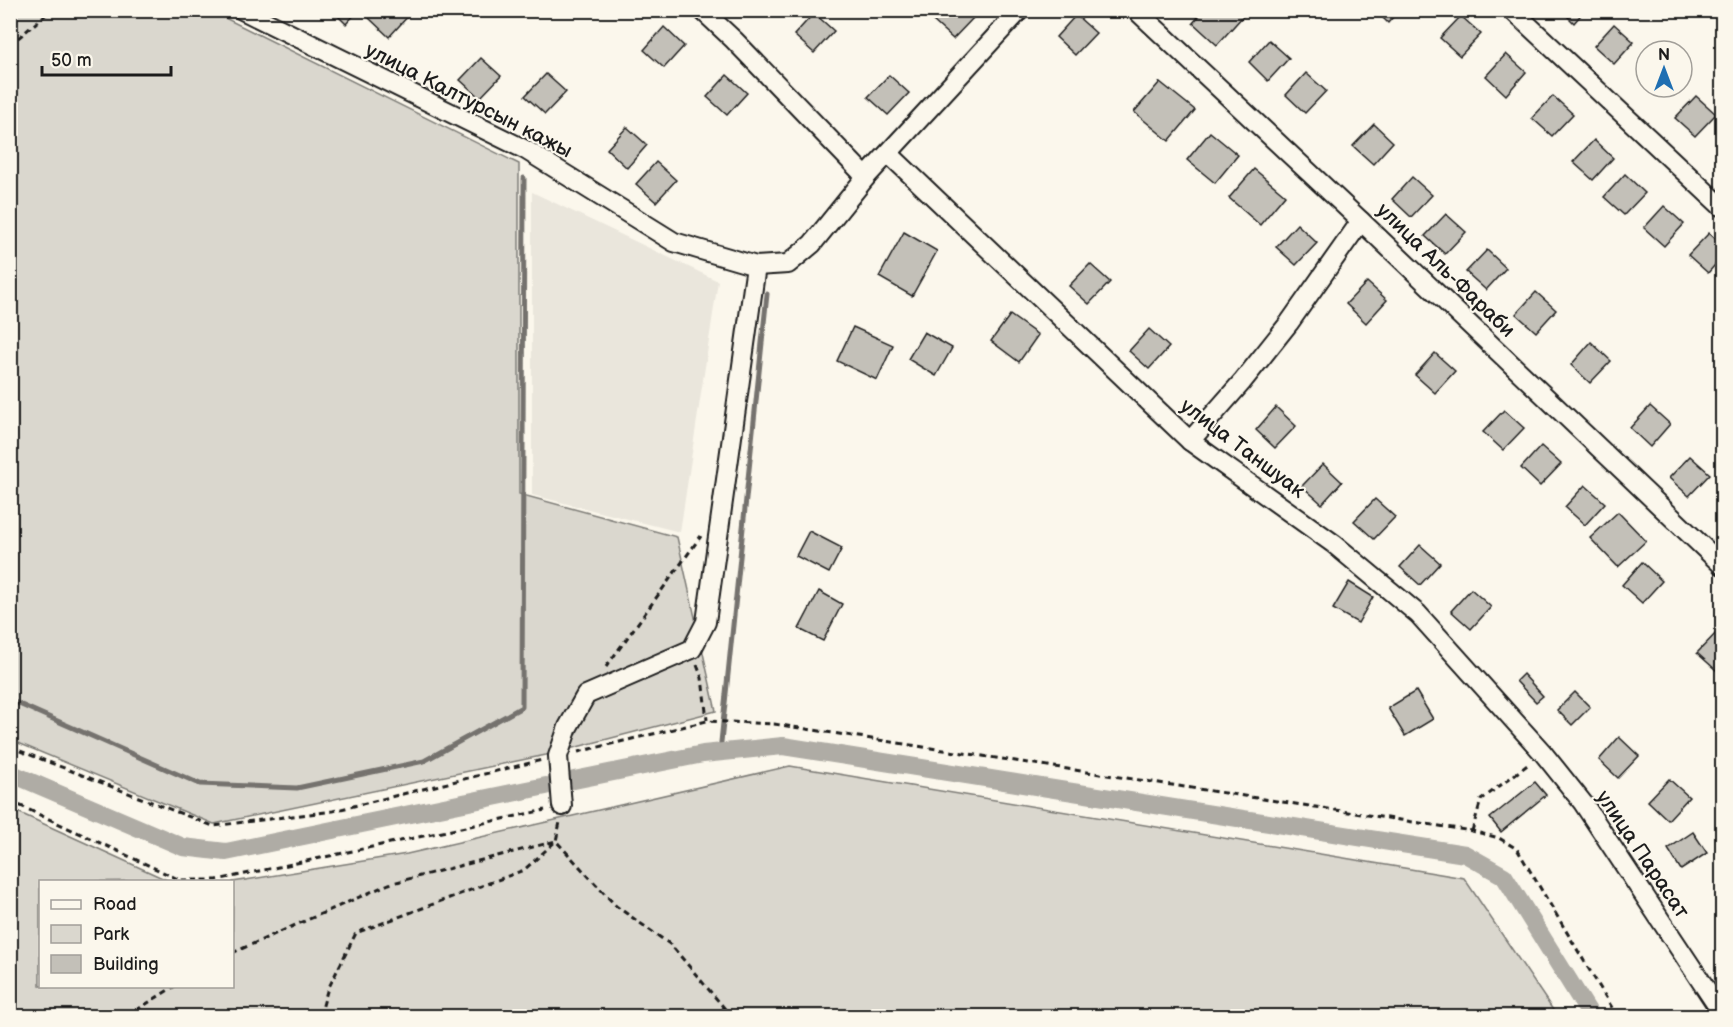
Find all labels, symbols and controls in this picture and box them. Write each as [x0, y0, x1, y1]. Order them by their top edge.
street label: улица Калтурсын кажы [361, 37, 576, 164]
scale bar [42, 39, 171, 77]
north arrow [1634, 39, 1694, 99]
text: N [1658, 46, 1670, 65]
text: 50 m [51, 50, 92, 71]
street label: улица Аль-Фараби [1371, 198, 1520, 343]
street label: улица Таншуак [1175, 393, 1310, 503]
street label: улица Парасат [1591, 786, 1695, 923]
legend [39, 880, 234, 988]
text: Road [93, 894, 137, 915]
text: Park [93, 924, 129, 945]
text: Building [93, 954, 159, 975]

